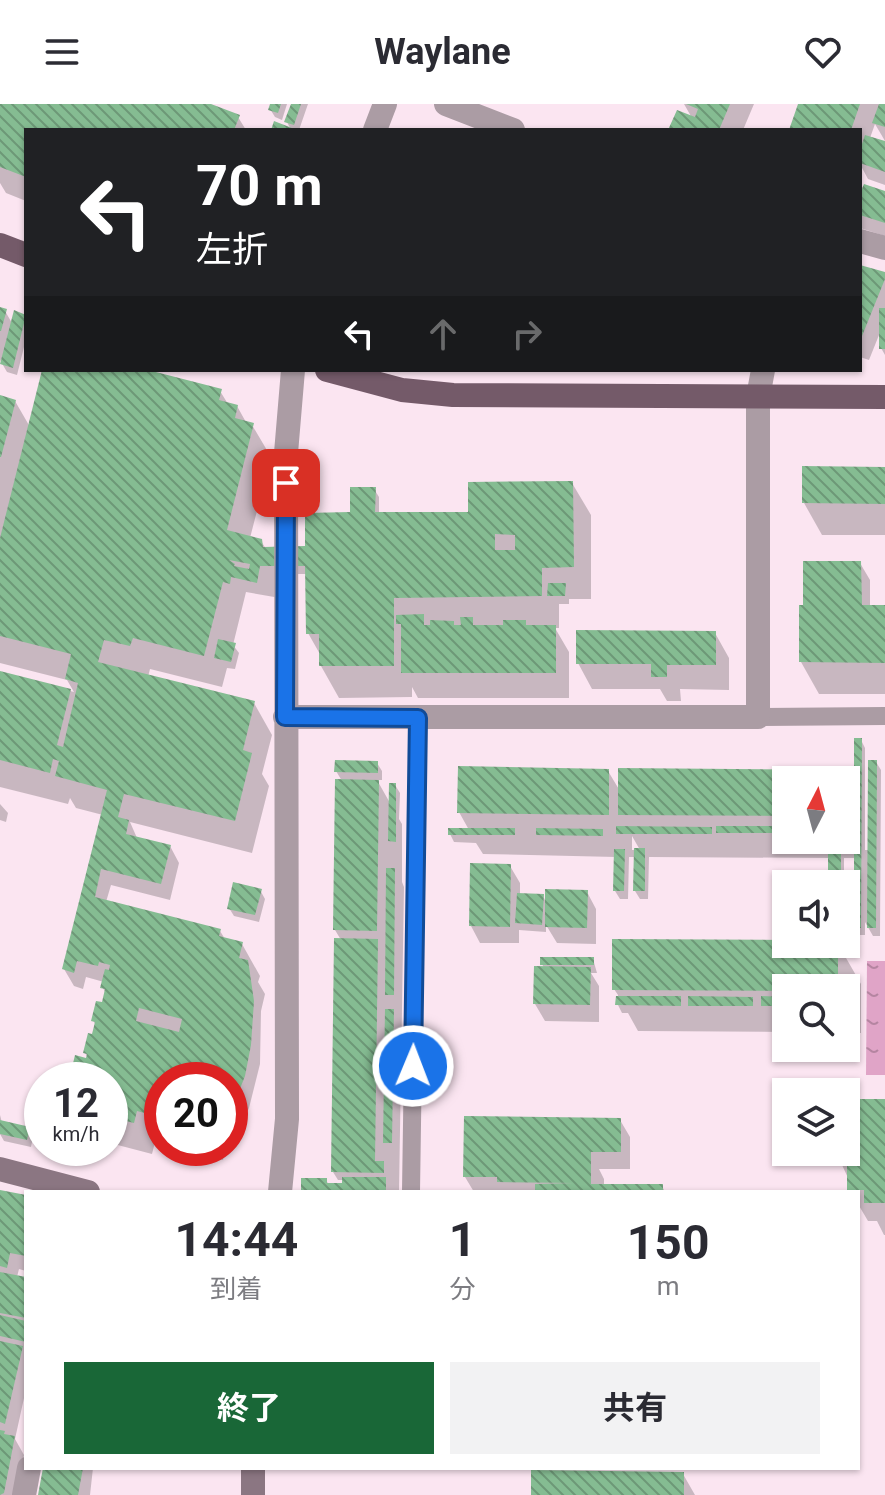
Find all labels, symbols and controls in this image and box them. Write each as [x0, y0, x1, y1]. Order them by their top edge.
icon: menu [40, 30, 84, 74]
icon: heart [801, 30, 845, 74]
text: Waylane [374, 31, 511, 73]
text: 70 m [196, 153, 323, 219]
icon: left [64, 160, 168, 264]
text: 左折 [196, 229, 268, 271]
icon: left [337, 312, 381, 356]
icon: ahead [421, 312, 465, 356]
icon: right [505, 312, 549, 356]
pin [252, 449, 320, 517]
icon: arrive [264, 461, 308, 505]
north arrow [772, 766, 860, 854]
map controls [772, 766, 860, 1166]
button: sound [772, 870, 860, 958]
button: search [772, 974, 860, 1062]
position arrow [371, 1024, 455, 1108]
speed limit sign: 20 [144, 1062, 248, 1166]
button: layers [772, 1078, 860, 1166]
text: 12 [53, 1080, 99, 1127]
text: km/h [53, 1122, 99, 1146]
text: 14:44 [175, 1211, 298, 1268]
text: 1 [449, 1211, 476, 1268]
text: 150 [627, 1214, 709, 1271]
text: m [657, 1271, 680, 1301]
text: 到着 [210, 1274, 262, 1304]
text: 分 [450, 1274, 476, 1304]
button: 終了 [64, 1362, 434, 1454]
button: 共有 [450, 1362, 820, 1454]

